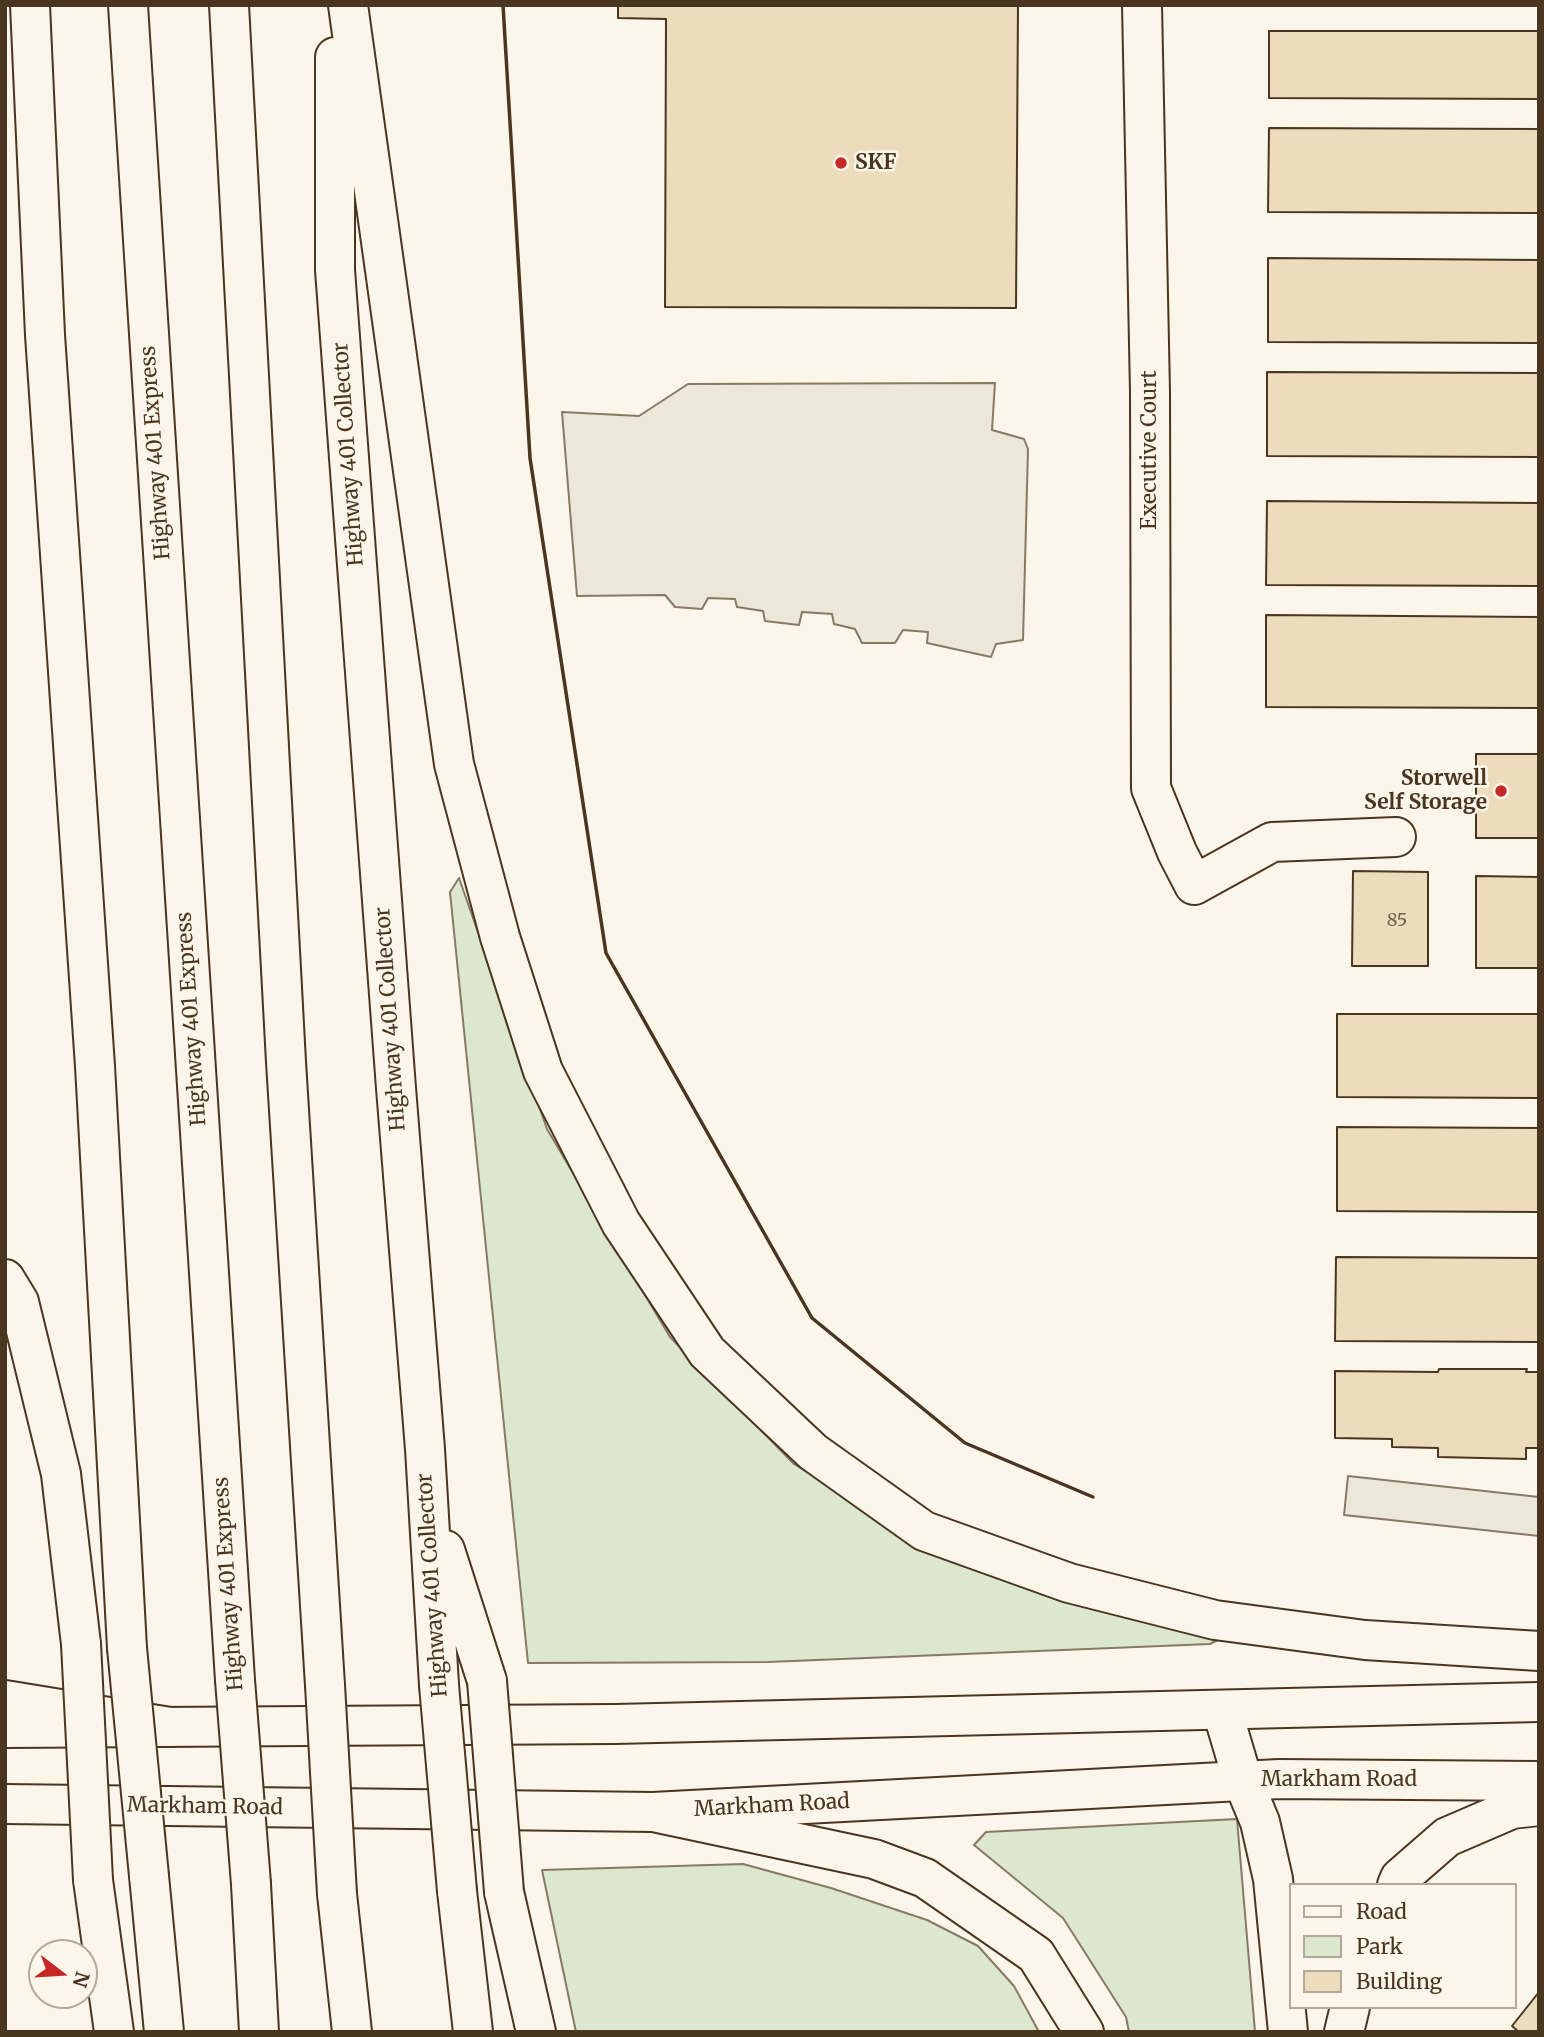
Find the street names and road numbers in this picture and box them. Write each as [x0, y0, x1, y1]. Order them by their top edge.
street label: Highway 401 Collector [329, 341, 369, 567]
street label: Highway 401 Express [136, 345, 176, 561]
street label: Executive Court [1137, 370, 1163, 530]
street label: Highway 401 Collector [371, 906, 411, 1132]
street label: Highway 401 Express [172, 911, 212, 1127]
street label: Highway 401 Collector [413, 1472, 453, 1698]
street label: Highway 401 Express [209, 1476, 249, 1692]
street label: Markham Road [1261, 1767, 1417, 1793]
street label: Markham Road [693, 1789, 851, 1823]
street label: Markham Road [127, 1793, 283, 1821]

